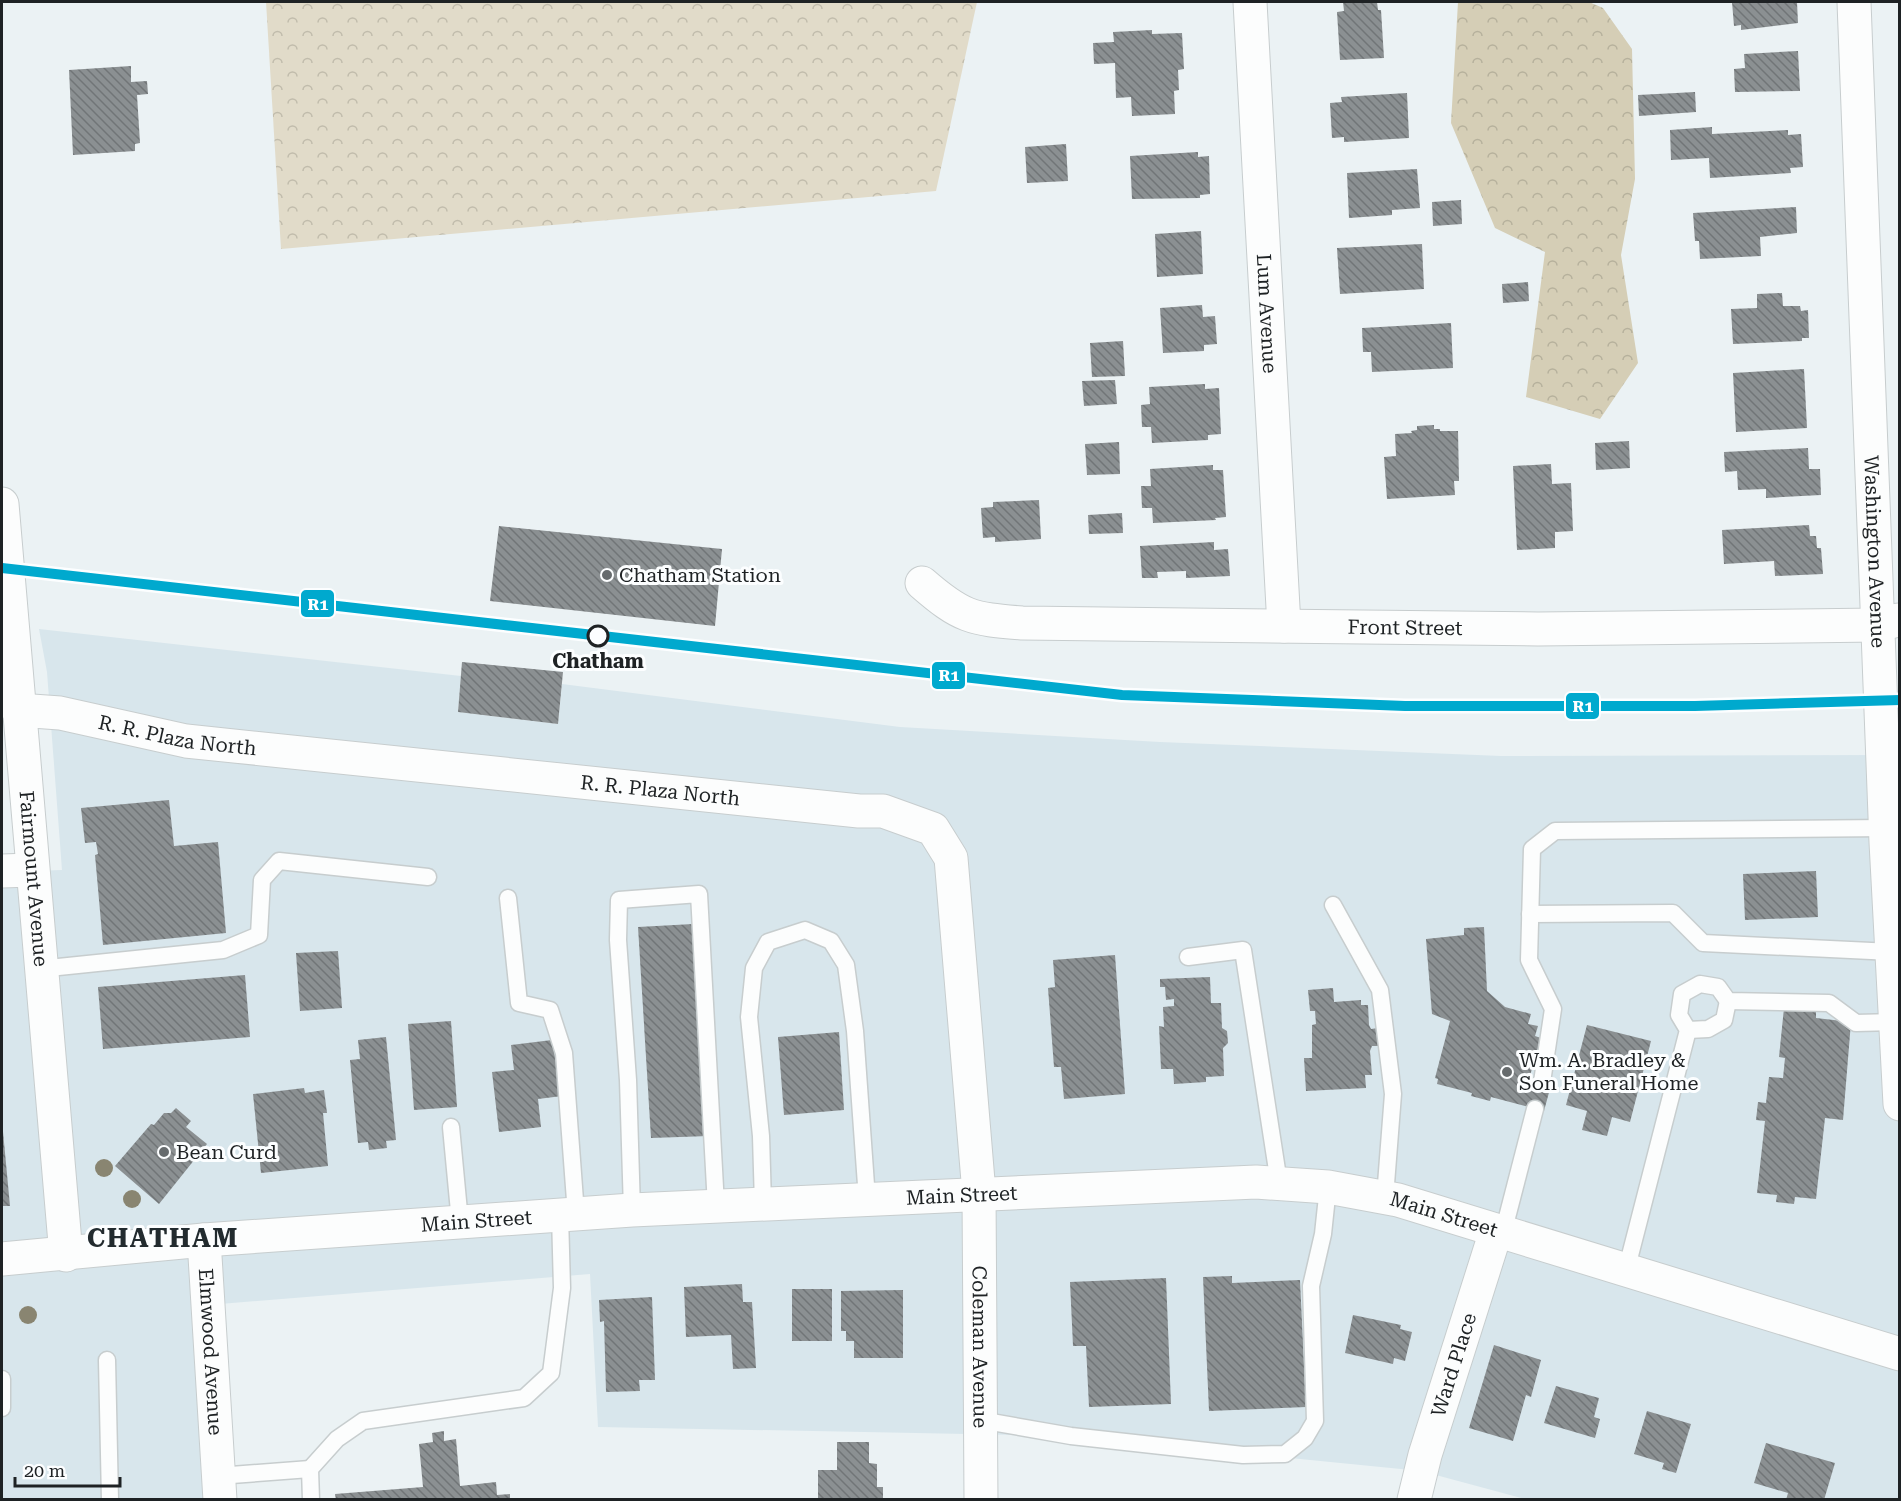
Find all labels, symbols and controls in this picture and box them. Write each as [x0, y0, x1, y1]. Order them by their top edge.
street label: Lum Avenue [1252, 253, 1282, 374]
street label: Washington Avenue [1859, 455, 1891, 648]
place label: Chatham Station [619, 563, 781, 587]
marker: Chatham Station [600, 568, 614, 582]
line badge: R1 [300, 589, 335, 618]
text: R1 [308, 595, 328, 614]
street label: Front Street [1348, 615, 1463, 640]
marker: Chatham [587, 625, 609, 647]
place label: Chatham [552, 649, 644, 673]
line badge: R1 [931, 661, 966, 690]
text: R1 [939, 666, 959, 685]
line badge: R1 [1565, 692, 1600, 720]
text: R1 [1573, 697, 1593, 716]
street label: R. R. Plaza North [96, 710, 258, 760]
street label: R. R. Plaza North [579, 770, 741, 811]
street label: Fairmount Avenue [14, 790, 53, 968]
place label: Wm. A. Bradley & Son Funeral Home [1519, 1048, 1698, 1095]
marker: Wm. A. Bradley & Son Funeral Home [1500, 1065, 1514, 1079]
place label: Bean Curd [176, 1140, 277, 1164]
marker: Bean Curd [157, 1145, 171, 1159]
street label: Main Street [905, 1181, 1018, 1210]
street label: Main Street [1387, 1186, 1501, 1242]
street label: Main Street [420, 1205, 533, 1237]
district label: CHATHAM [87, 1223, 239, 1253]
street label: Coleman Avenue [967, 1265, 993, 1428]
street label: Elmwood Avenue [194, 1268, 228, 1436]
street label: Ward Place [1426, 1310, 1481, 1420]
scale bar [15, 1450, 120, 1488]
text: 20 m [24, 1460, 65, 1481]

